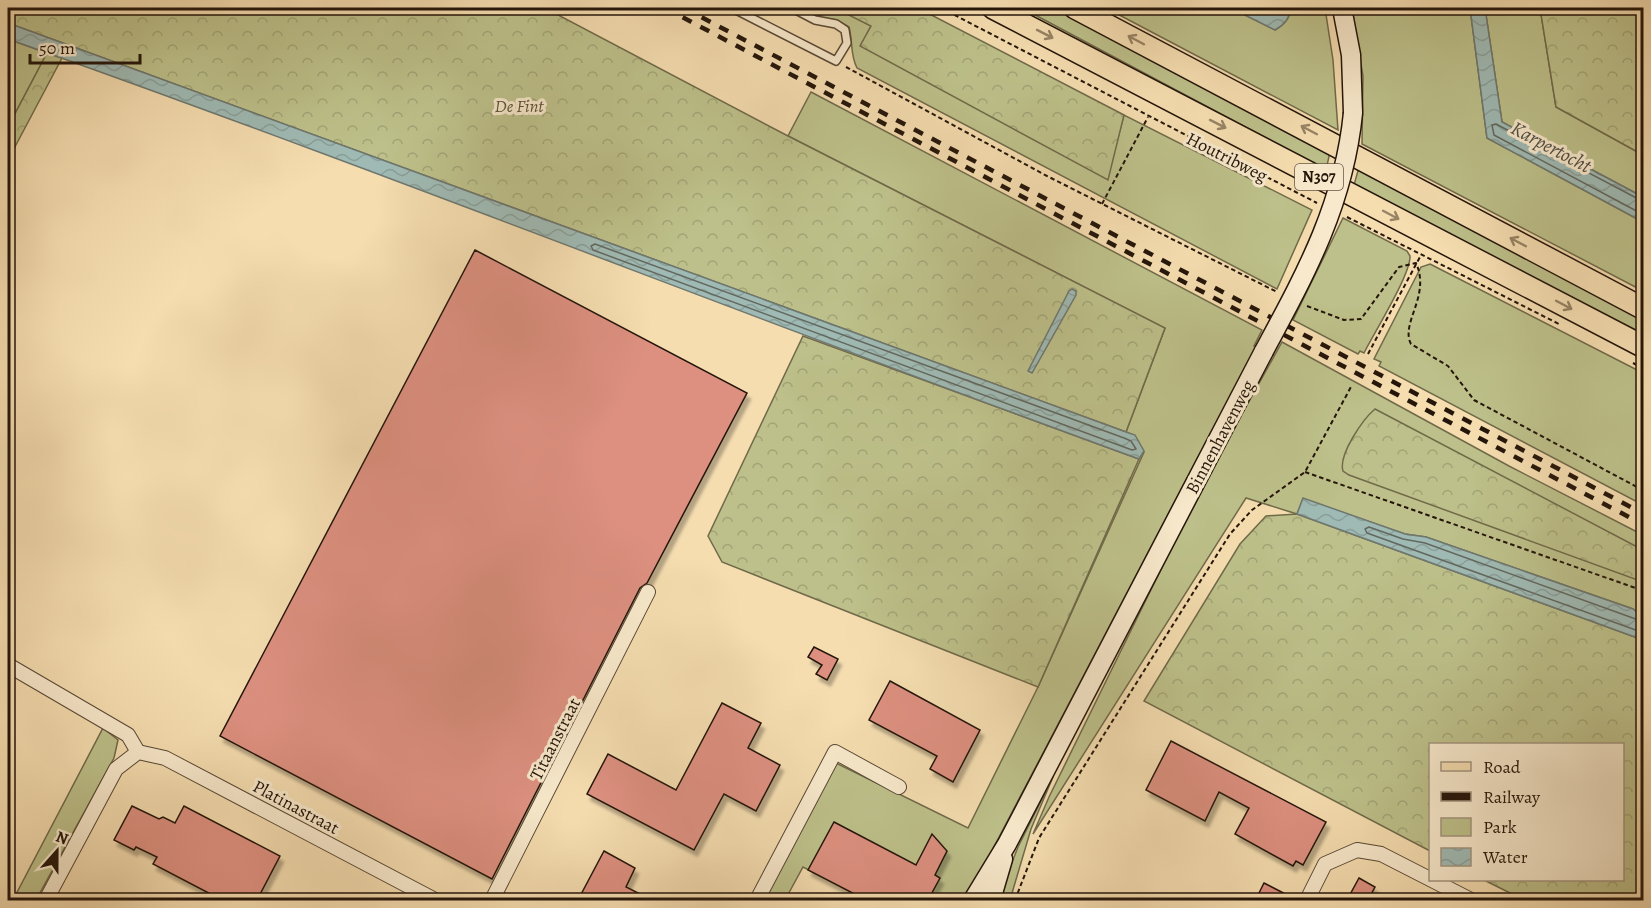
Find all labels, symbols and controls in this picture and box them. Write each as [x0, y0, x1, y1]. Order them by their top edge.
scale bar [30, 27, 140, 65]
one-way arrow [1036, 29, 1054, 41]
one-way arrow [1128, 34, 1146, 45]
text: 50 m [39, 36, 75, 60]
park label: De Fint [495, 94, 544, 118]
water label: Karpertocht [1506, 115, 1597, 180]
one-way arrow [1209, 119, 1227, 131]
one-way arrow [1301, 124, 1318, 136]
street label: Houtribweg [1182, 126, 1272, 188]
road number: N307 [1295, 164, 1343, 190]
one-way arrow [1382, 209, 1400, 221]
one-way arrow [1510, 236, 1527, 248]
one-way arrow [1555, 299, 1572, 311]
street label: Binnenhavenweg [1180, 376, 1260, 498]
street label: Titaanstraat [524, 694, 586, 784]
legend [1429, 743, 1624, 881]
text: Road [1483, 755, 1521, 779]
street label: Platinastraat [249, 774, 343, 840]
text: Railway [1483, 785, 1541, 809]
text: Park [1483, 815, 1517, 839]
north arrow [27, 821, 87, 881]
text: N [53, 826, 72, 850]
text: Water [1482, 845, 1528, 869]

